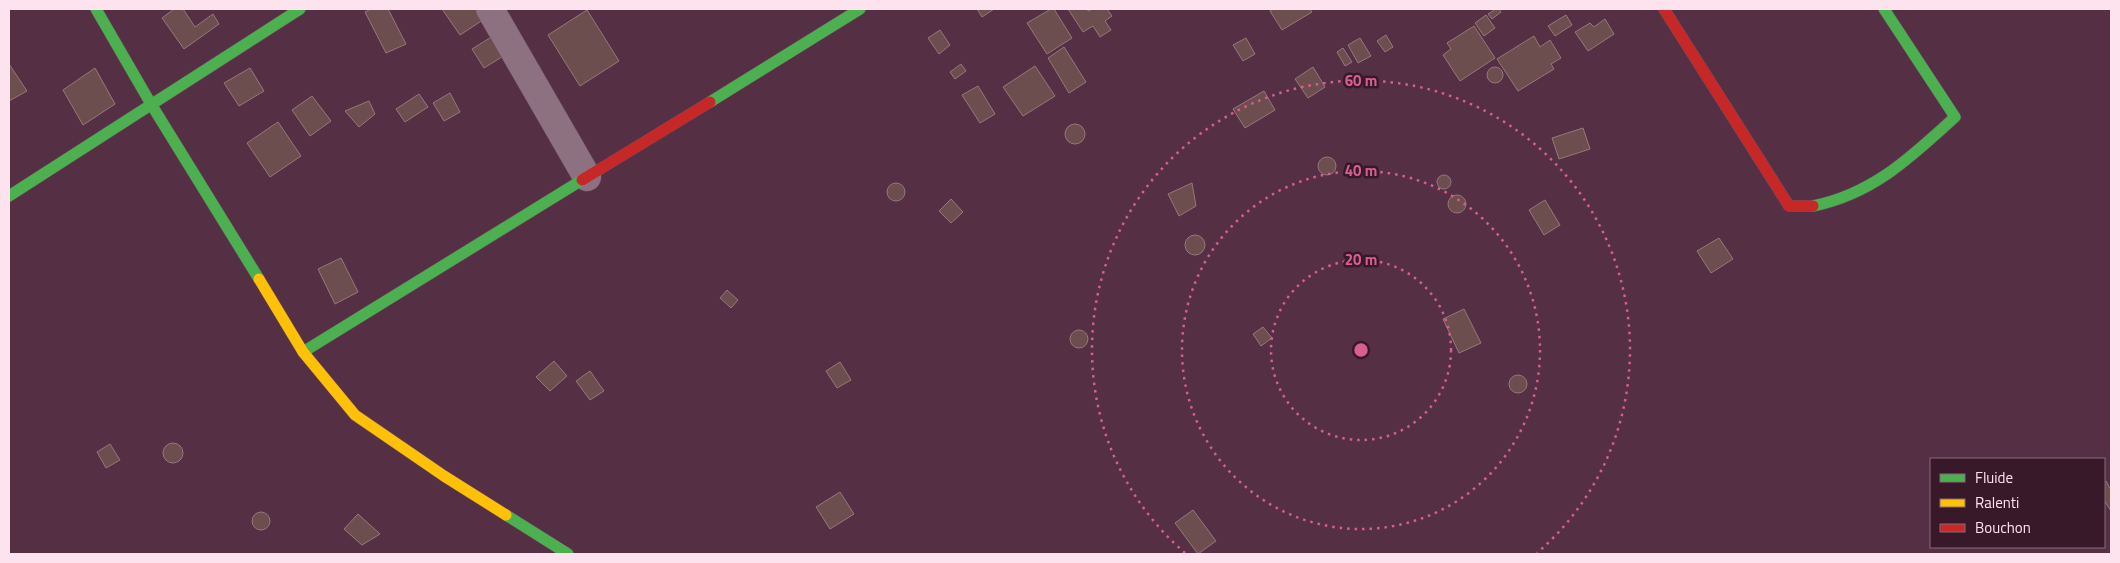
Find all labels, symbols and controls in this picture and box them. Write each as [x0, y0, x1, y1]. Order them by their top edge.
text: 60 m [1345, 69, 1377, 92]
text: 40 m [1345, 159, 1377, 182]
text: 20 m [1345, 248, 1377, 271]
centre of rings [1352, 341, 1370, 359]
legend [1930, 458, 2105, 548]
text: Fluide [1975, 466, 2013, 489]
text: Ralenti [1975, 491, 2019, 514]
text: Bouchon [1975, 516, 2031, 539]

